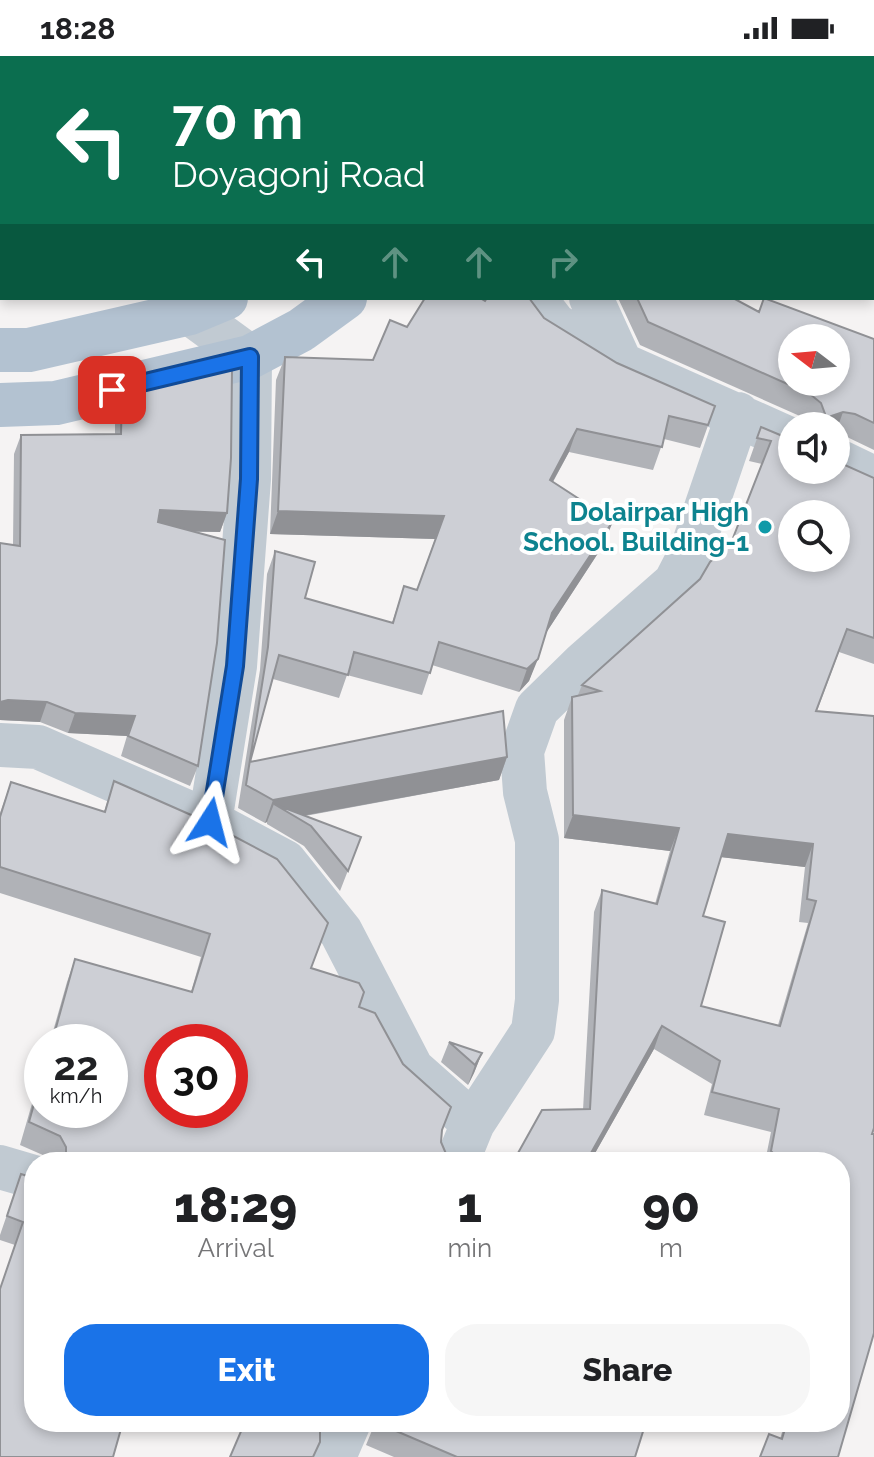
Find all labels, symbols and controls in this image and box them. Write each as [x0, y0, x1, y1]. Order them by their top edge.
text: 18:28 [40, 11, 115, 46]
text: 70 m [172, 86, 303, 152]
icon: left [40, 88, 144, 192]
text: Doyagonj Road [172, 153, 425, 195]
icon: left [289, 240, 333, 284]
icon: ahead [373, 240, 417, 284]
icon: ahead [457, 240, 501, 284]
icon: right [541, 240, 585, 284]
north arrow [778, 324, 850, 396]
map controls [778, 324, 850, 572]
pin [78, 356, 146, 424]
icon: arrive [90, 368, 134, 412]
button: sound [778, 412, 850, 484]
place label: Dolairpar High School. Building-1 [523, 497, 749, 557]
button: search [778, 500, 850, 572]
marker: Dolairpar High School. Building-1 [756, 518, 774, 536]
position arrow [168, 780, 252, 864]
speed limit sign: 30 [144, 1024, 248, 1128]
text: 22 [53, 1042, 99, 1089]
text: km/h [50, 1084, 102, 1108]
text: 18:29 [174, 1177, 297, 1233]
text: 1 [457, 1177, 482, 1233]
text: 90 [642, 1177, 700, 1233]
text: Arrival [198, 1233, 274, 1263]
text: min [447, 1233, 492, 1263]
text: m [659, 1233, 683, 1263]
button: Exit [64, 1324, 429, 1416]
button: Share [445, 1324, 810, 1416]

